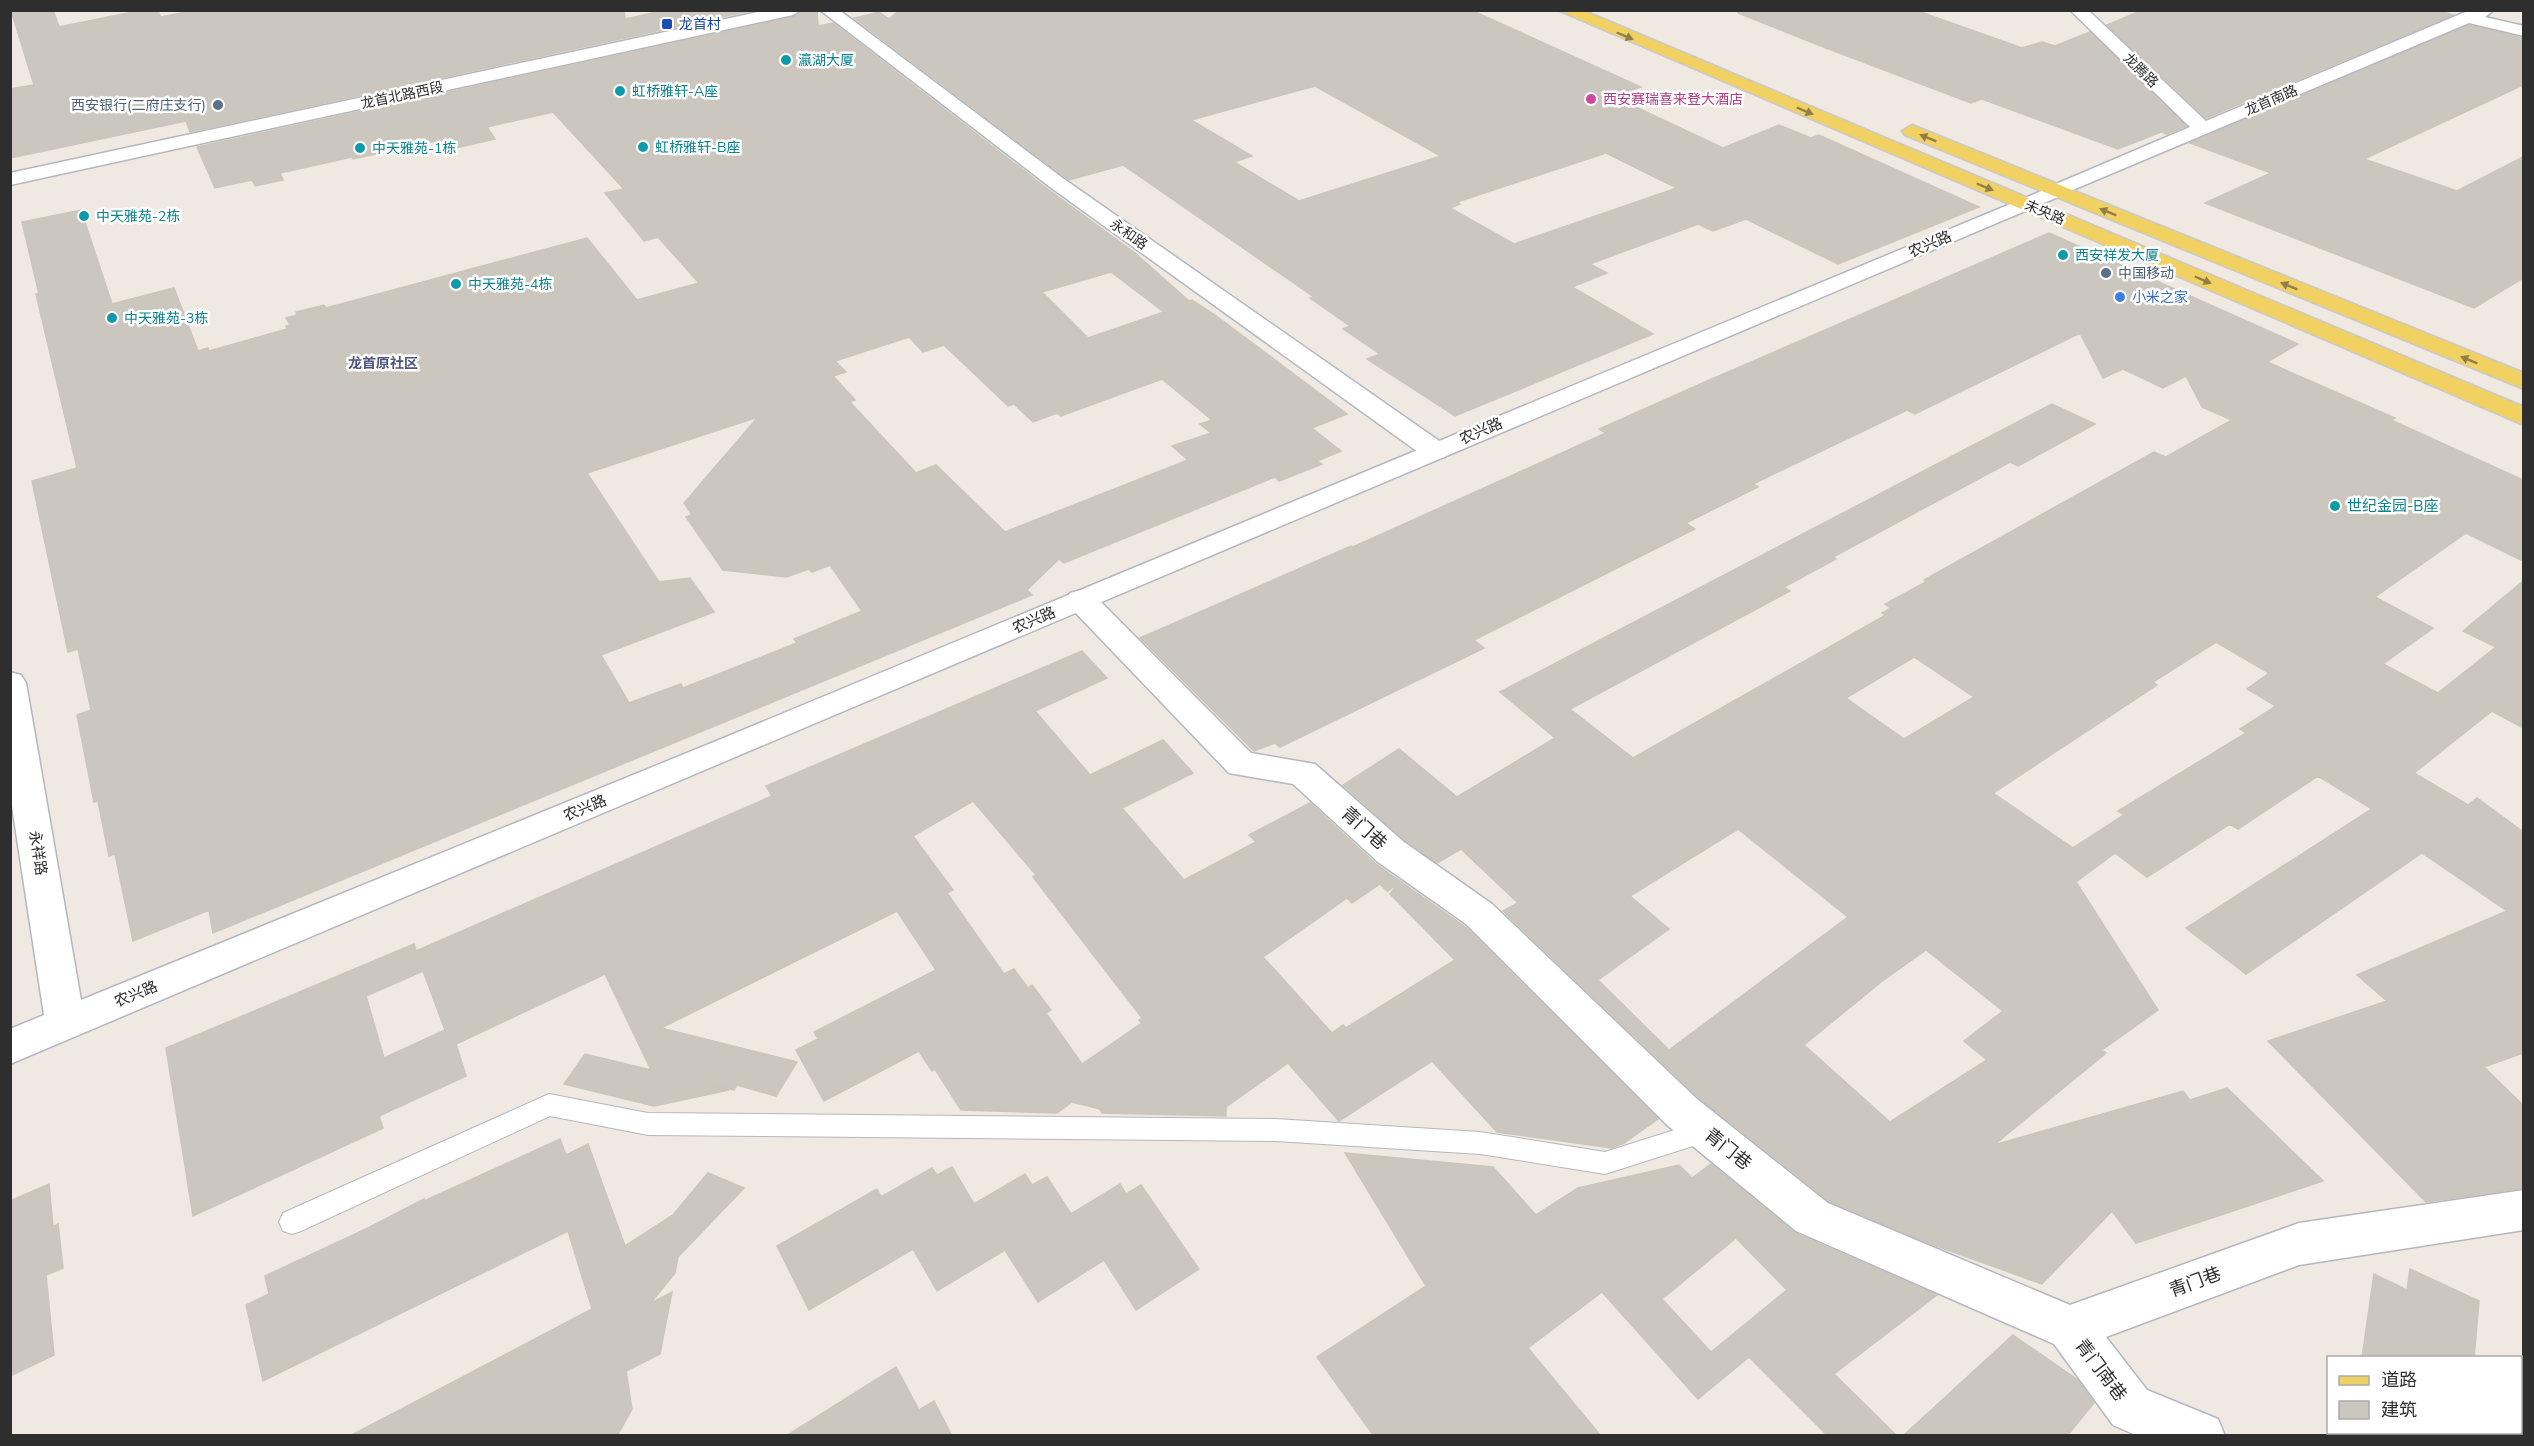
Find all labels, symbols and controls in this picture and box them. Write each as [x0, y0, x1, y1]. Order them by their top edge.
place label: 龙首村 [679, 15, 721, 34]
marker: 龙首村 [660, 17, 674, 31]
one-way arrow [1616, 31, 1634, 41]
street label: 龙腾路 [2119, 49, 2162, 92]
place label: 瀛湖大厦 [798, 51, 854, 70]
marker: 瀛湖大厦 [779, 53, 793, 67]
street label: 龙首北路西段 [359, 77, 445, 114]
street label: 龙首南路 [2242, 81, 2301, 120]
place label: 虹桥雅轩-A座 [632, 82, 718, 101]
marker: 虹桥雅轩-A座 [613, 84, 627, 98]
place label: 西安赛瑞喜来登大酒店 [1603, 90, 1743, 109]
marker: 西安赛瑞喜来登大酒店 [1584, 92, 1598, 106]
place label: 西安银行(二府庄支行) [71, 96, 206, 115]
marker: 西安银行(二府庄支行) [211, 98, 225, 112]
one-way arrow [1796, 107, 1814, 116]
one-way arrow [1919, 133, 1937, 142]
place label: 虹桥雅轩-B座 [655, 138, 740, 157]
place label: 中天雅苑-1栋 [372, 139, 456, 158]
marker: 虹桥雅轩-B座 [636, 140, 650, 154]
marker: 中天雅苑-1栋 [353, 141, 367, 155]
one-way arrow [1976, 182, 1994, 192]
street label: 未央路 [2022, 196, 2068, 229]
place label: 中天雅苑-2栋 [96, 207, 180, 226]
one-way arrow [2099, 207, 2117, 217]
marker: 中天雅苑-2栋 [77, 209, 91, 223]
street label: 永和路 [1106, 215, 1151, 254]
street label: 农兴路 [1905, 226, 1955, 262]
place label: 西安祥发大厦 [2075, 246, 2159, 265]
marker: 西安祥发大厦 [2056, 248, 2070, 262]
place label: 中国移动 [2118, 264, 2174, 283]
marker: 中国移动 [2099, 266, 2113, 280]
place label: 中天雅苑-4栋 [468, 275, 552, 294]
one-way arrow [2194, 275, 2212, 285]
marker: 中天雅苑-4栋 [449, 277, 463, 291]
one-way arrow [2280, 281, 2298, 290]
place label: 小米之家 [2132, 288, 2188, 307]
marker: 小米之家 [2113, 290, 2127, 304]
place label: 中天雅苑-3栋 [124, 309, 208, 328]
marker: 中天雅苑-3栋 [105, 311, 119, 325]
district label: 龙首原社区 [348, 354, 418, 373]
one-way arrow [2460, 355, 2478, 365]
street label: 农兴路 [1456, 413, 1506, 449]
place label: 世纪金园-B座 [2347, 496, 2439, 516]
marker: 世纪金园-B座 [2328, 499, 2342, 513]
street label: 农兴路 [1009, 602, 1059, 638]
street label: 农兴路 [560, 790, 610, 826]
street label: 青门巷 [1336, 801, 1392, 855]
street label: 永祥路 [25, 829, 51, 877]
street label: 农兴路 [111, 976, 161, 1012]
street label: 青门巷 [1699, 1123, 1757, 1175]
street label: 青门巷 [2166, 1261, 2224, 1303]
street label: 青门南巷 [2070, 1334, 2132, 1406]
legend [2327, 1356, 2522, 1434]
text: 道路 [2381, 1368, 2417, 1392]
text: 建筑 [2381, 1398, 2417, 1422]

